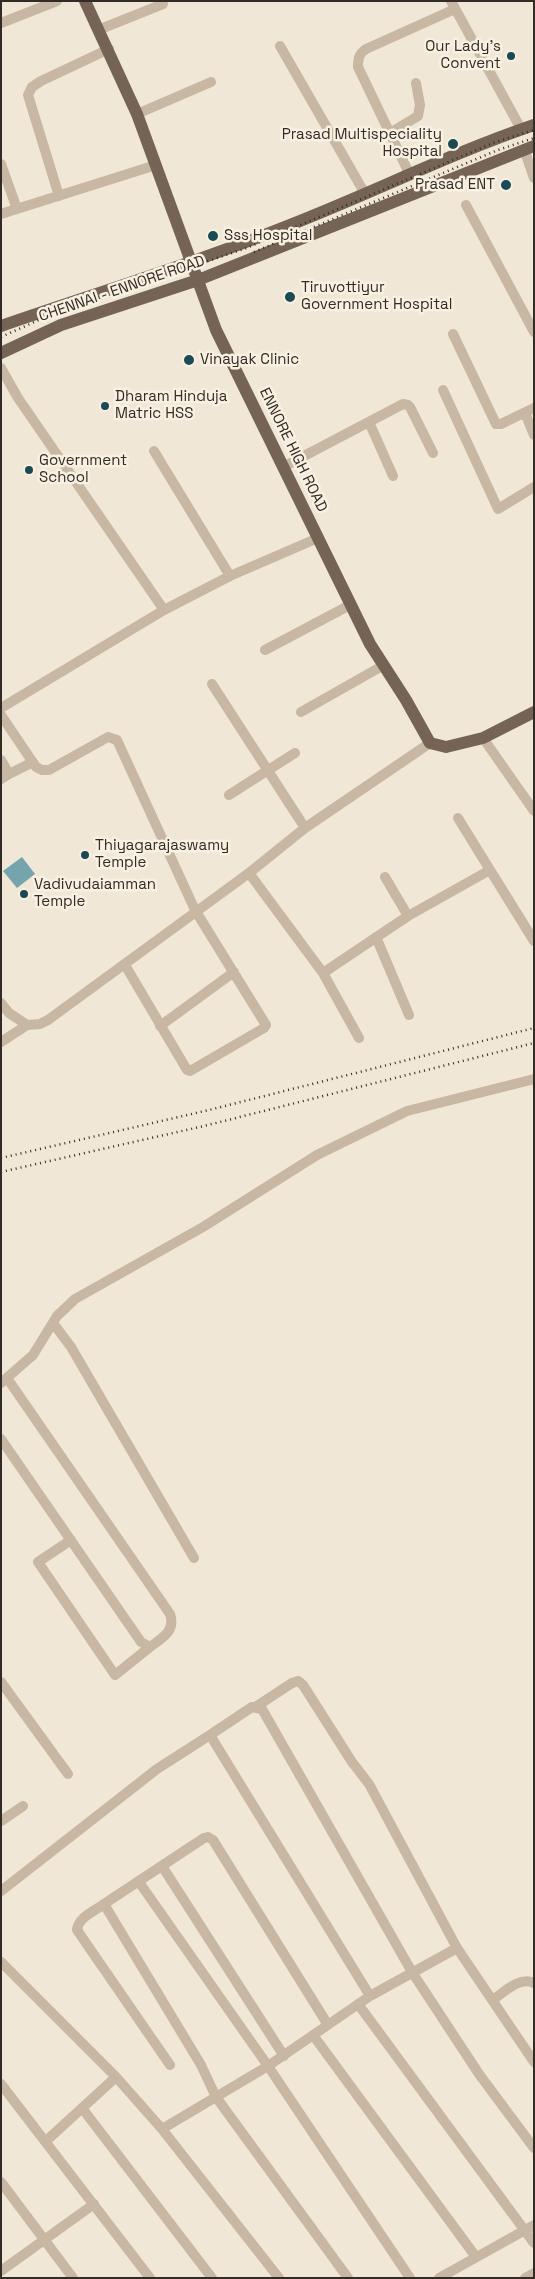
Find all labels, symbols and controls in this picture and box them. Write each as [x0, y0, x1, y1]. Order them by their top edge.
place label: Our Lady's Convent [425, 38, 501, 73]
marker: Our Lady's Convent [505, 50, 517, 62]
place label: Prasad Multispeciality Hospital [282, 126, 442, 161]
marker: Prasad Multispeciality Hospital [446, 137, 460, 151]
place label: Prasad ENT [415, 176, 495, 194]
marker: Prasad ENT [499, 178, 513, 192]
place label: Sss Hospital [224, 227, 312, 245]
marker: Sss Hospital [206, 229, 220, 243]
street label: CHENNAI - ENNORE ROAD [37, 252, 207, 326]
place label: Tiruvottiyur Government Hospital [301, 279, 452, 314]
marker: Tiruvottiyur Government Hospital [283, 290, 297, 304]
place label: Vinayak Clinic [200, 351, 299, 369]
marker: Vinayak Clinic [182, 353, 196, 367]
street label: ENNORE HIGH ROAD [255, 385, 331, 515]
place label: Dharam Hinduja Matric HSS [115, 388, 227, 423]
marker: Dharam Hinduja Matric HSS [99, 400, 111, 412]
place label: Government School [39, 452, 127, 487]
marker: Government School [23, 464, 35, 476]
place label: Thiyagarajaswamy Temple [95, 837, 229, 872]
marker: Thiyagarajaswamy Temple [79, 849, 91, 861]
place label: Vadivudaiamman Temple [34, 876, 156, 911]
marker: Vadivudaiamman Temple [18, 888, 30, 900]

